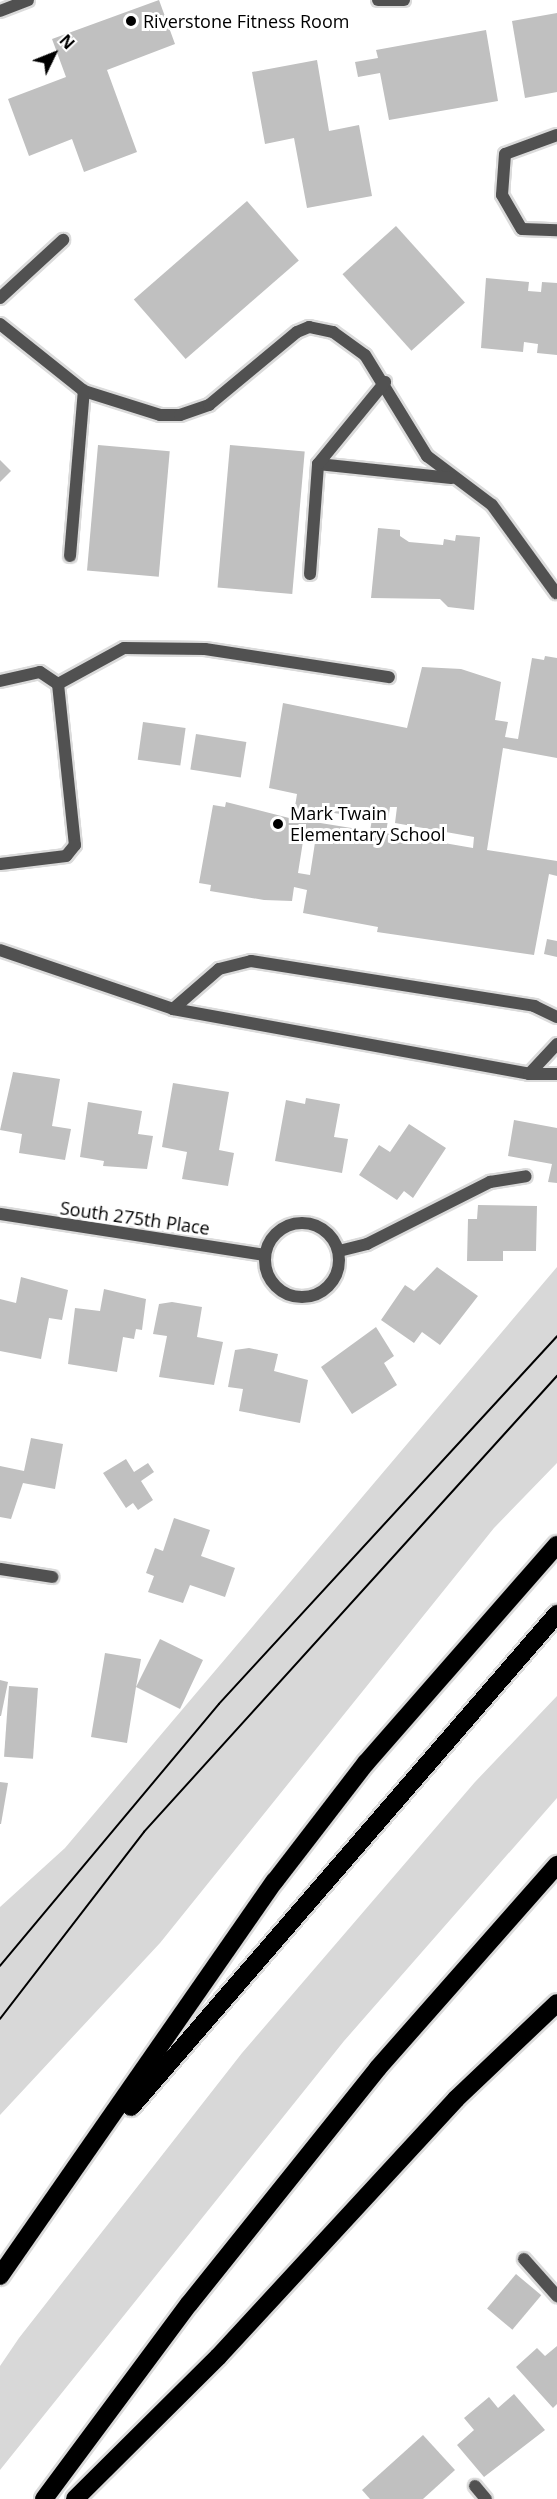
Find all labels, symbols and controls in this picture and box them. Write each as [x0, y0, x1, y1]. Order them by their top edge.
place label: Riverstone Fitness Room [143, 10, 349, 32]
marker: Riverstone Fitness Room [124, 14, 138, 28]
north arrow [24, 24, 84, 84]
text: N [55, 29, 80, 54]
place label: Mark Twain Elementary School [290, 803, 446, 846]
marker: Mark Twain Elementary School [271, 817, 285, 831]
street label: South 275th Place [59, 1197, 211, 1239]

